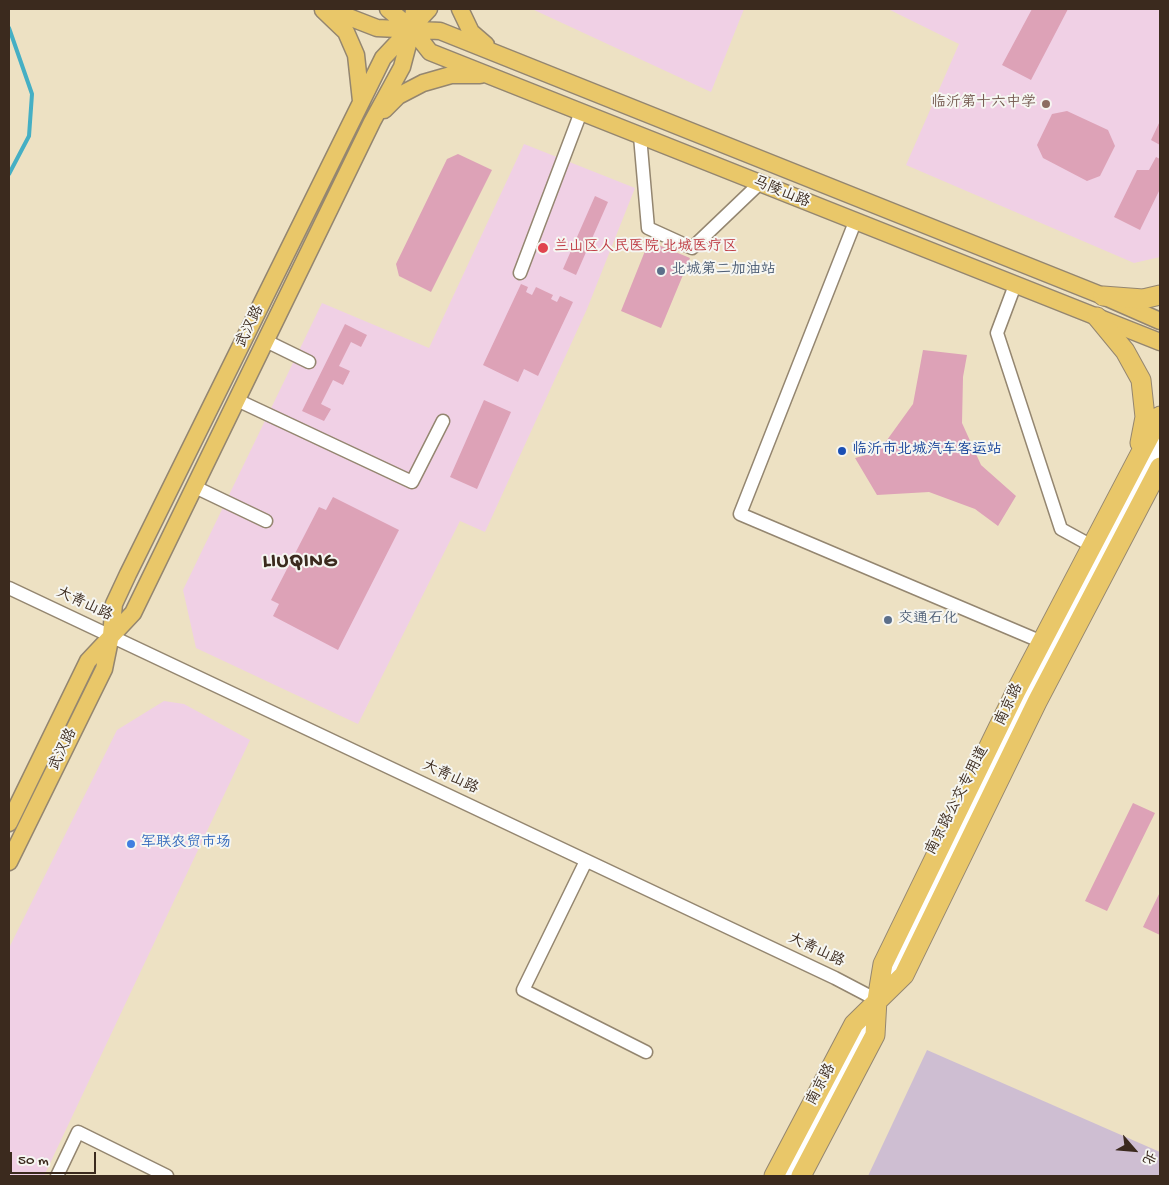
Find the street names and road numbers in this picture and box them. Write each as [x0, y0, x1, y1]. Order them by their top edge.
street label: 马陵山路 [750, 173, 812, 213]
street label: 武汉路 [233, 303, 269, 351]
street label: 大青山路 [53, 584, 115, 626]
street label: 南京路 [992, 681, 1028, 729]
street label: 武汉路 [46, 726, 82, 774]
street label: 南京路公交专用道 [923, 743, 993, 859]
street label: 大青山路 [419, 757, 481, 799]
street label: 大青山路 [785, 930, 847, 972]
street label: 南京路 [803, 1061, 841, 1109]

